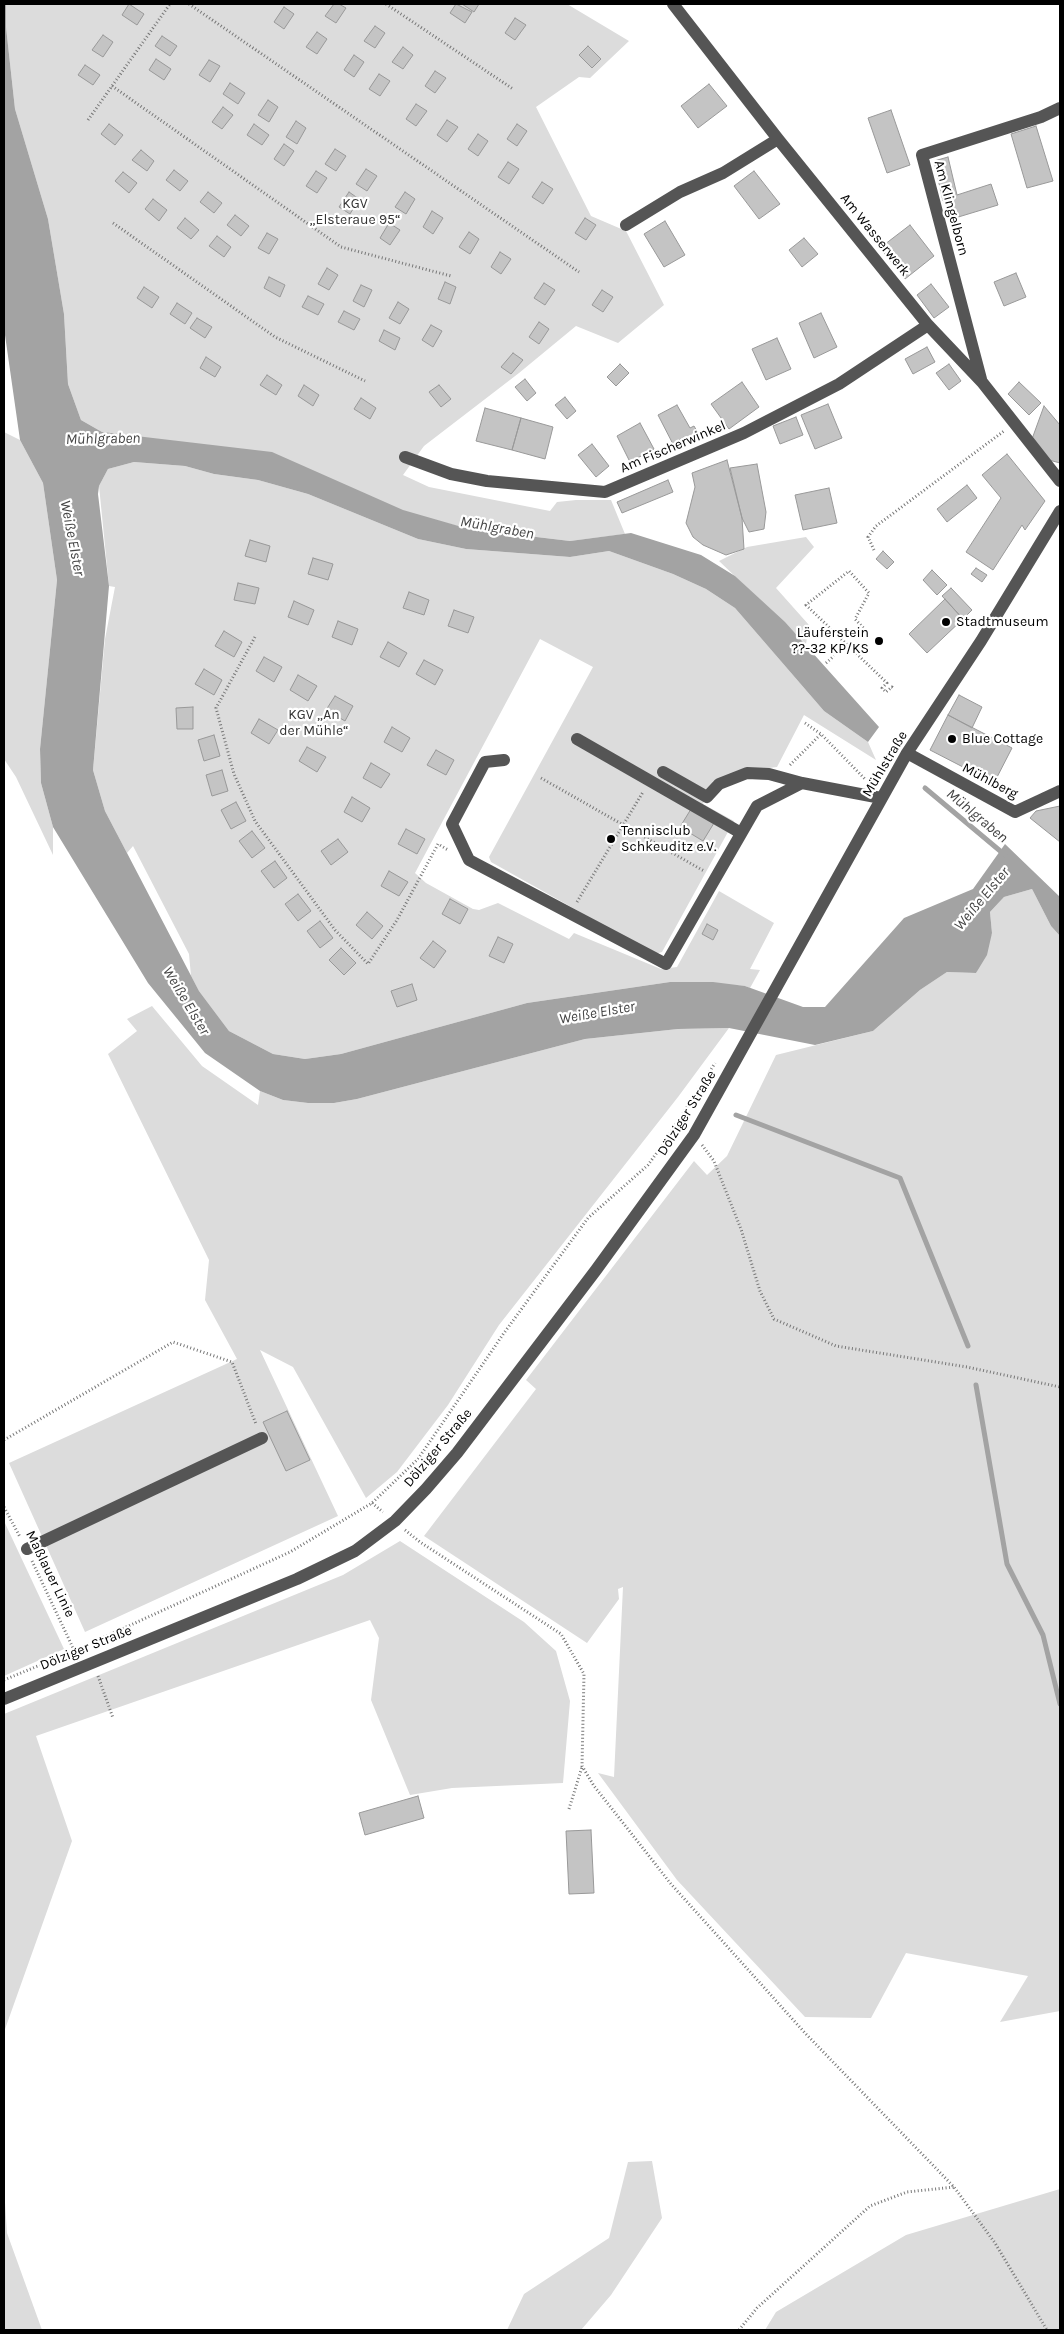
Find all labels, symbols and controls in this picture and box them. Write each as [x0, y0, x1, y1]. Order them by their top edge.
street label: Am Klingelborn [930, 159, 972, 257]
street label: Am Wasserwerk [837, 190, 913, 280]
park label: KGV „Elsteraue 95“ [309, 196, 401, 228]
street label: Am Fischerwinkel [618, 417, 728, 477]
water label: Mühlgraben [65, 429, 141, 449]
water label: Weiße Elster [56, 499, 88, 577]
water label: Mühlgraben [459, 513, 535, 543]
place label: Stadtmuseum [956, 614, 1049, 630]
marker: Stadtmuseum [940, 616, 952, 628]
place label: Läuferstein ??-32 KP/KS [791, 625, 869, 658]
marker: Läuferstein ??-32 KP/KS [873, 635, 885, 647]
park label: KGV „An der Mühle“ [279, 707, 349, 740]
street label: Mühlstraße [859, 728, 911, 800]
place label: Blue Cottage [962, 731, 1043, 747]
marker: Blue Cottage [946, 733, 958, 745]
street label: Mühlberg [959, 759, 1021, 803]
water label: Mühlgraben [943, 785, 1011, 847]
place label: Tennisclub Schkeuditz e.V. [621, 823, 716, 856]
marker: Tennisclub Schkeuditz e.V. [605, 833, 617, 845]
water label: Weiße Elster [950, 864, 1014, 934]
water label: Weiße Elster [159, 963, 213, 1039]
water label: Weiße Elster [558, 997, 636, 1029]
street label: Dölziger Straße [654, 1067, 720, 1159]
street label: Dölziger Straße [400, 1405, 476, 1491]
street label: Maßlauer Linie [22, 1528, 78, 1620]
street label: Dölziger Straße [38, 1622, 134, 1674]

